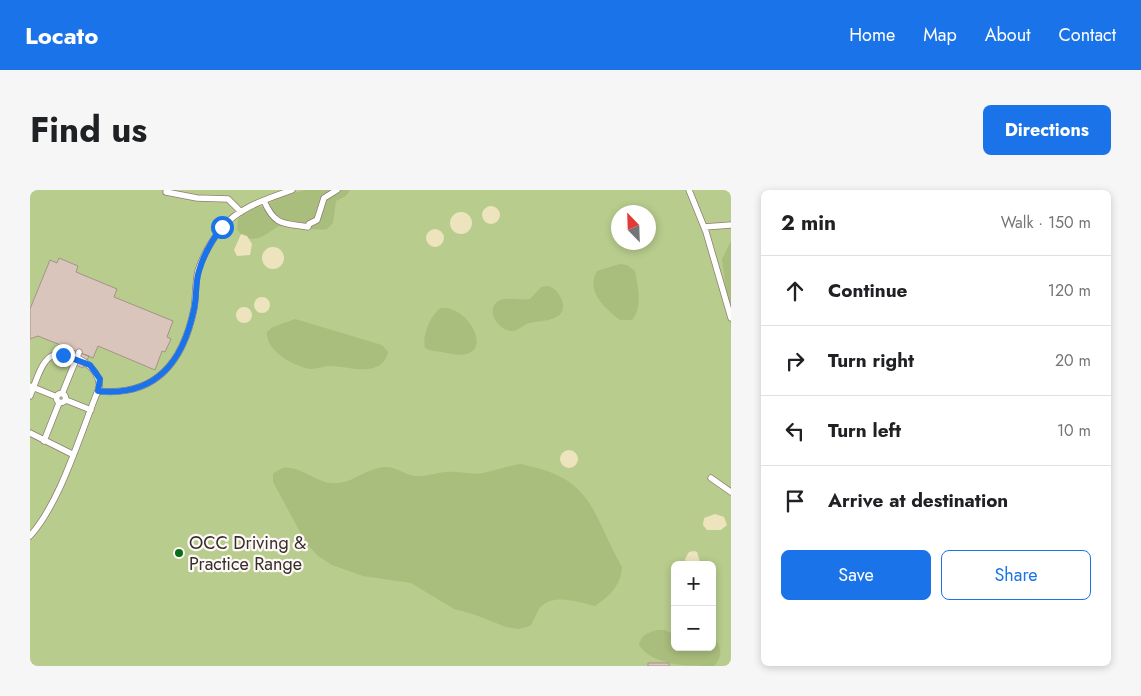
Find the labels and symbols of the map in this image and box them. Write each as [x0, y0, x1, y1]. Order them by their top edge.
north arrow [611, 205, 656, 250]
route start [211, 216, 234, 239]
route end [52, 344, 75, 367]
place label: OCC Driving & Practice Range [189, 530, 306, 577]
marker: OCC Driving & Practice Range [173, 547, 185, 559]

